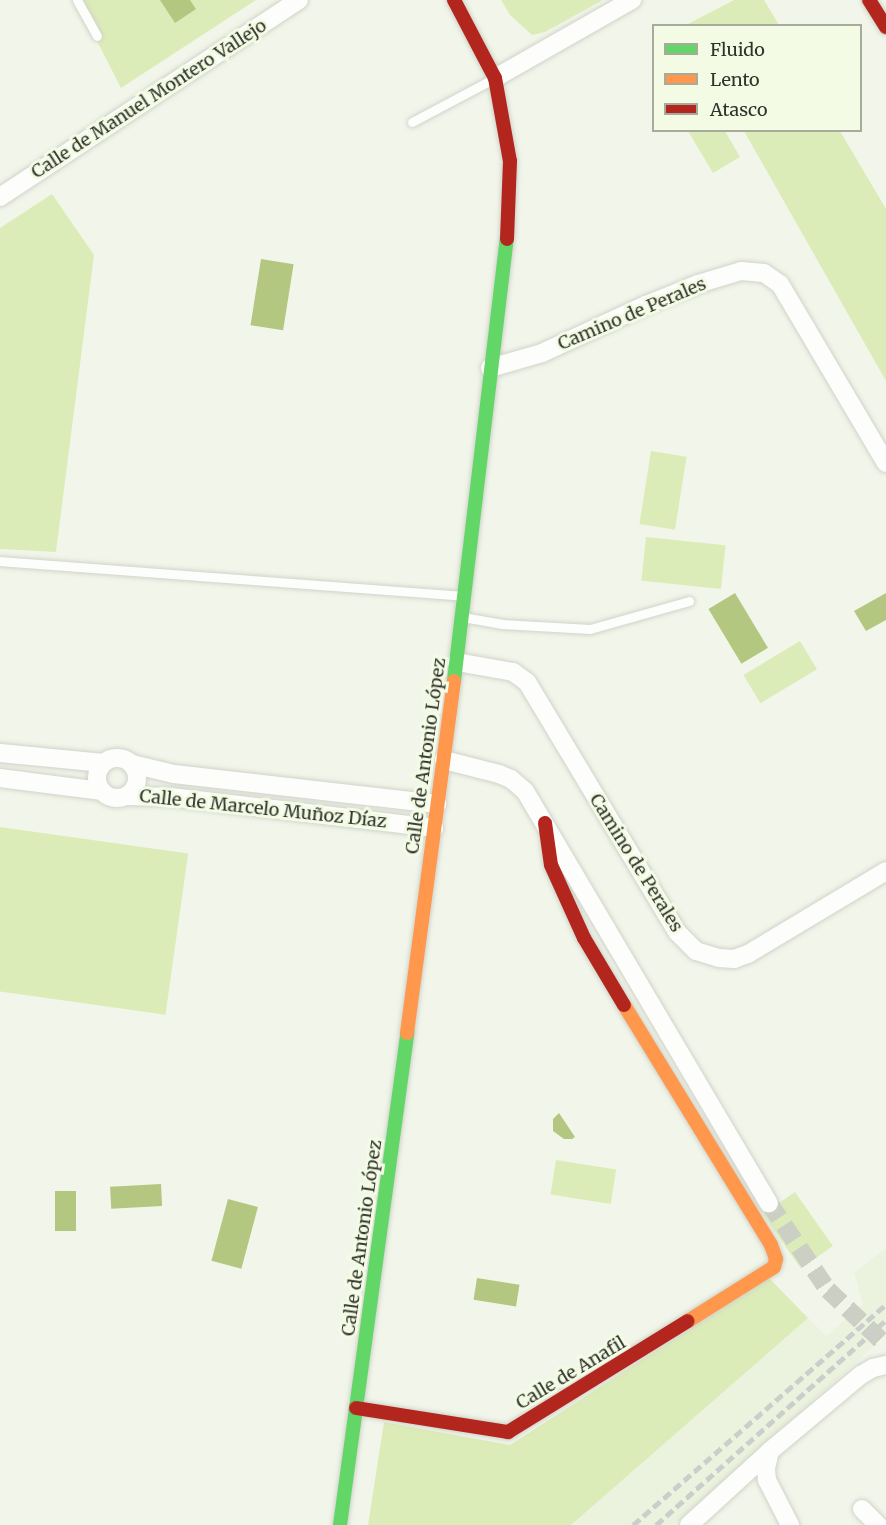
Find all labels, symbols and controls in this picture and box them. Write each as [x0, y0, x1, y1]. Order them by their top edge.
street label: Calle de Manuel Montero Vallejo [27, 15, 271, 183]
legend [652, 24, 862, 132]
text: Fluido [710, 38, 765, 61]
text: Lento [710, 68, 760, 91]
text: Atasco [710, 98, 768, 121]
street label: Camino de Perales [555, 273, 709, 355]
street label: Calle de Antonio López [402, 657, 450, 855]
street label: Calle de Marcelo Muñoz Díaz [138, 785, 388, 833]
street label: Camino de Perales [585, 790, 687, 936]
street label: Calle de Antonio López [338, 1139, 386, 1337]
street label: Calle de Anafil [512, 1332, 630, 1414]

